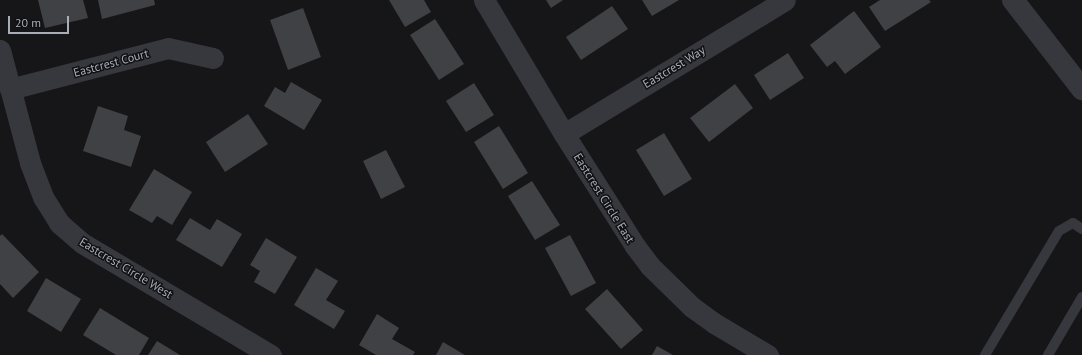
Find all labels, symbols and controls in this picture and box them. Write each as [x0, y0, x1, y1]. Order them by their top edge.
scale bar [10, 8, 71, 34]
text: 20 m [15, 15, 41, 30]
street label: Eastcrest Way [640, 43, 708, 91]
street label: Eastcrest Court [72, 46, 150, 80]
street label: Eastcrest Circle East [571, 150, 637, 246]
street label: Eastcrest Circle West [77, 234, 175, 302]

